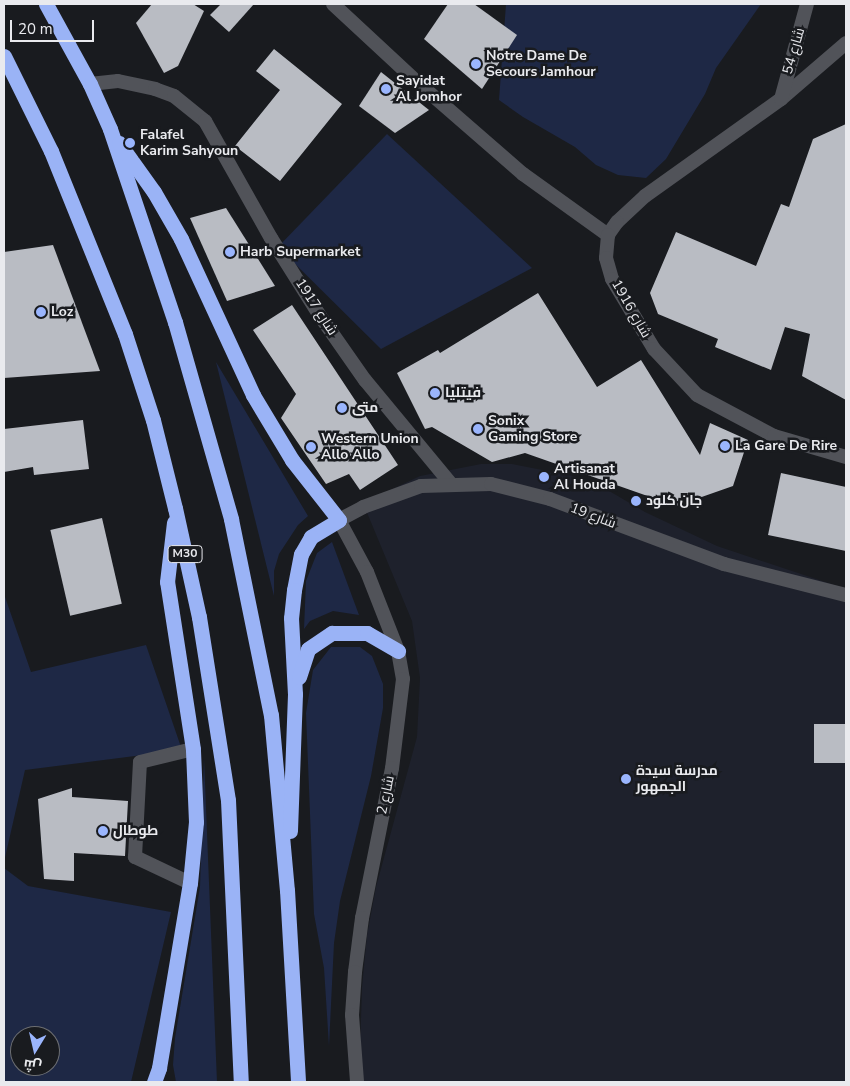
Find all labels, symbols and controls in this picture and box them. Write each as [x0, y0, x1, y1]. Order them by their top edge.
scale bar [12, 10, 96, 42]
text: 20 m [18, 19, 53, 39]
street label: شارع 54 [779, 26, 809, 76]
place label: Notre Dame De Secours Jamhour [486, 48, 596, 80]
marker: Notre Dame De Secours Jamhour [470, 58, 482, 70]
place label: Sayidat Al Jomhor [396, 73, 462, 105]
marker: Sayidat Al Jomhor [380, 83, 392, 95]
place label: Falafel Karim Sahyoun [140, 127, 238, 160]
marker: Falafel Karim Sahyoun [124, 137, 136, 149]
place label: Harb Supermarket [240, 244, 360, 260]
marker: Harb Supermarket [224, 246, 236, 258]
street label: شارع 1917 [291, 275, 341, 339]
street label: شارع 1916 [608, 277, 654, 341]
place label: Loz [51, 304, 73, 320]
marker: Loz [35, 306, 47, 318]
place label: فيتليا [445, 385, 481, 401]
marker: فيتليا [429, 387, 441, 399]
place label: متى [352, 400, 378, 416]
marker: متى [336, 402, 348, 414]
place label: Sonix Gaming Store [488, 413, 577, 446]
marker: Sonix Gaming Store [472, 423, 484, 435]
place label: Western Union Allo Allo [321, 431, 419, 464]
place label: La Gare De Rire [735, 438, 837, 454]
marker: La Gare De Rire [719, 440, 731, 452]
marker: Western Union Allo Allo [305, 441, 317, 453]
place label: Artisanat Al Houda [554, 461, 616, 494]
marker: Artisanat Al Houda [538, 471, 550, 483]
place label: جان كلود [646, 493, 702, 509]
marker: جان كلود [630, 495, 642, 507]
street label: شارع 19 [568, 500, 618, 532]
road number: M30 [168, 544, 202, 564]
place label: مدرسة سيدة الجمهور [636, 763, 718, 796]
marker: مدرسة سيدة الجمهور [620, 773, 632, 785]
street label: شارع 2 [374, 774, 398, 816]
place label: طوطال [113, 823, 158, 839]
marker: طوطال [97, 825, 109, 837]
north arrow [10, 1026, 60, 1076]
text: ش [22, 1055, 43, 1076]

